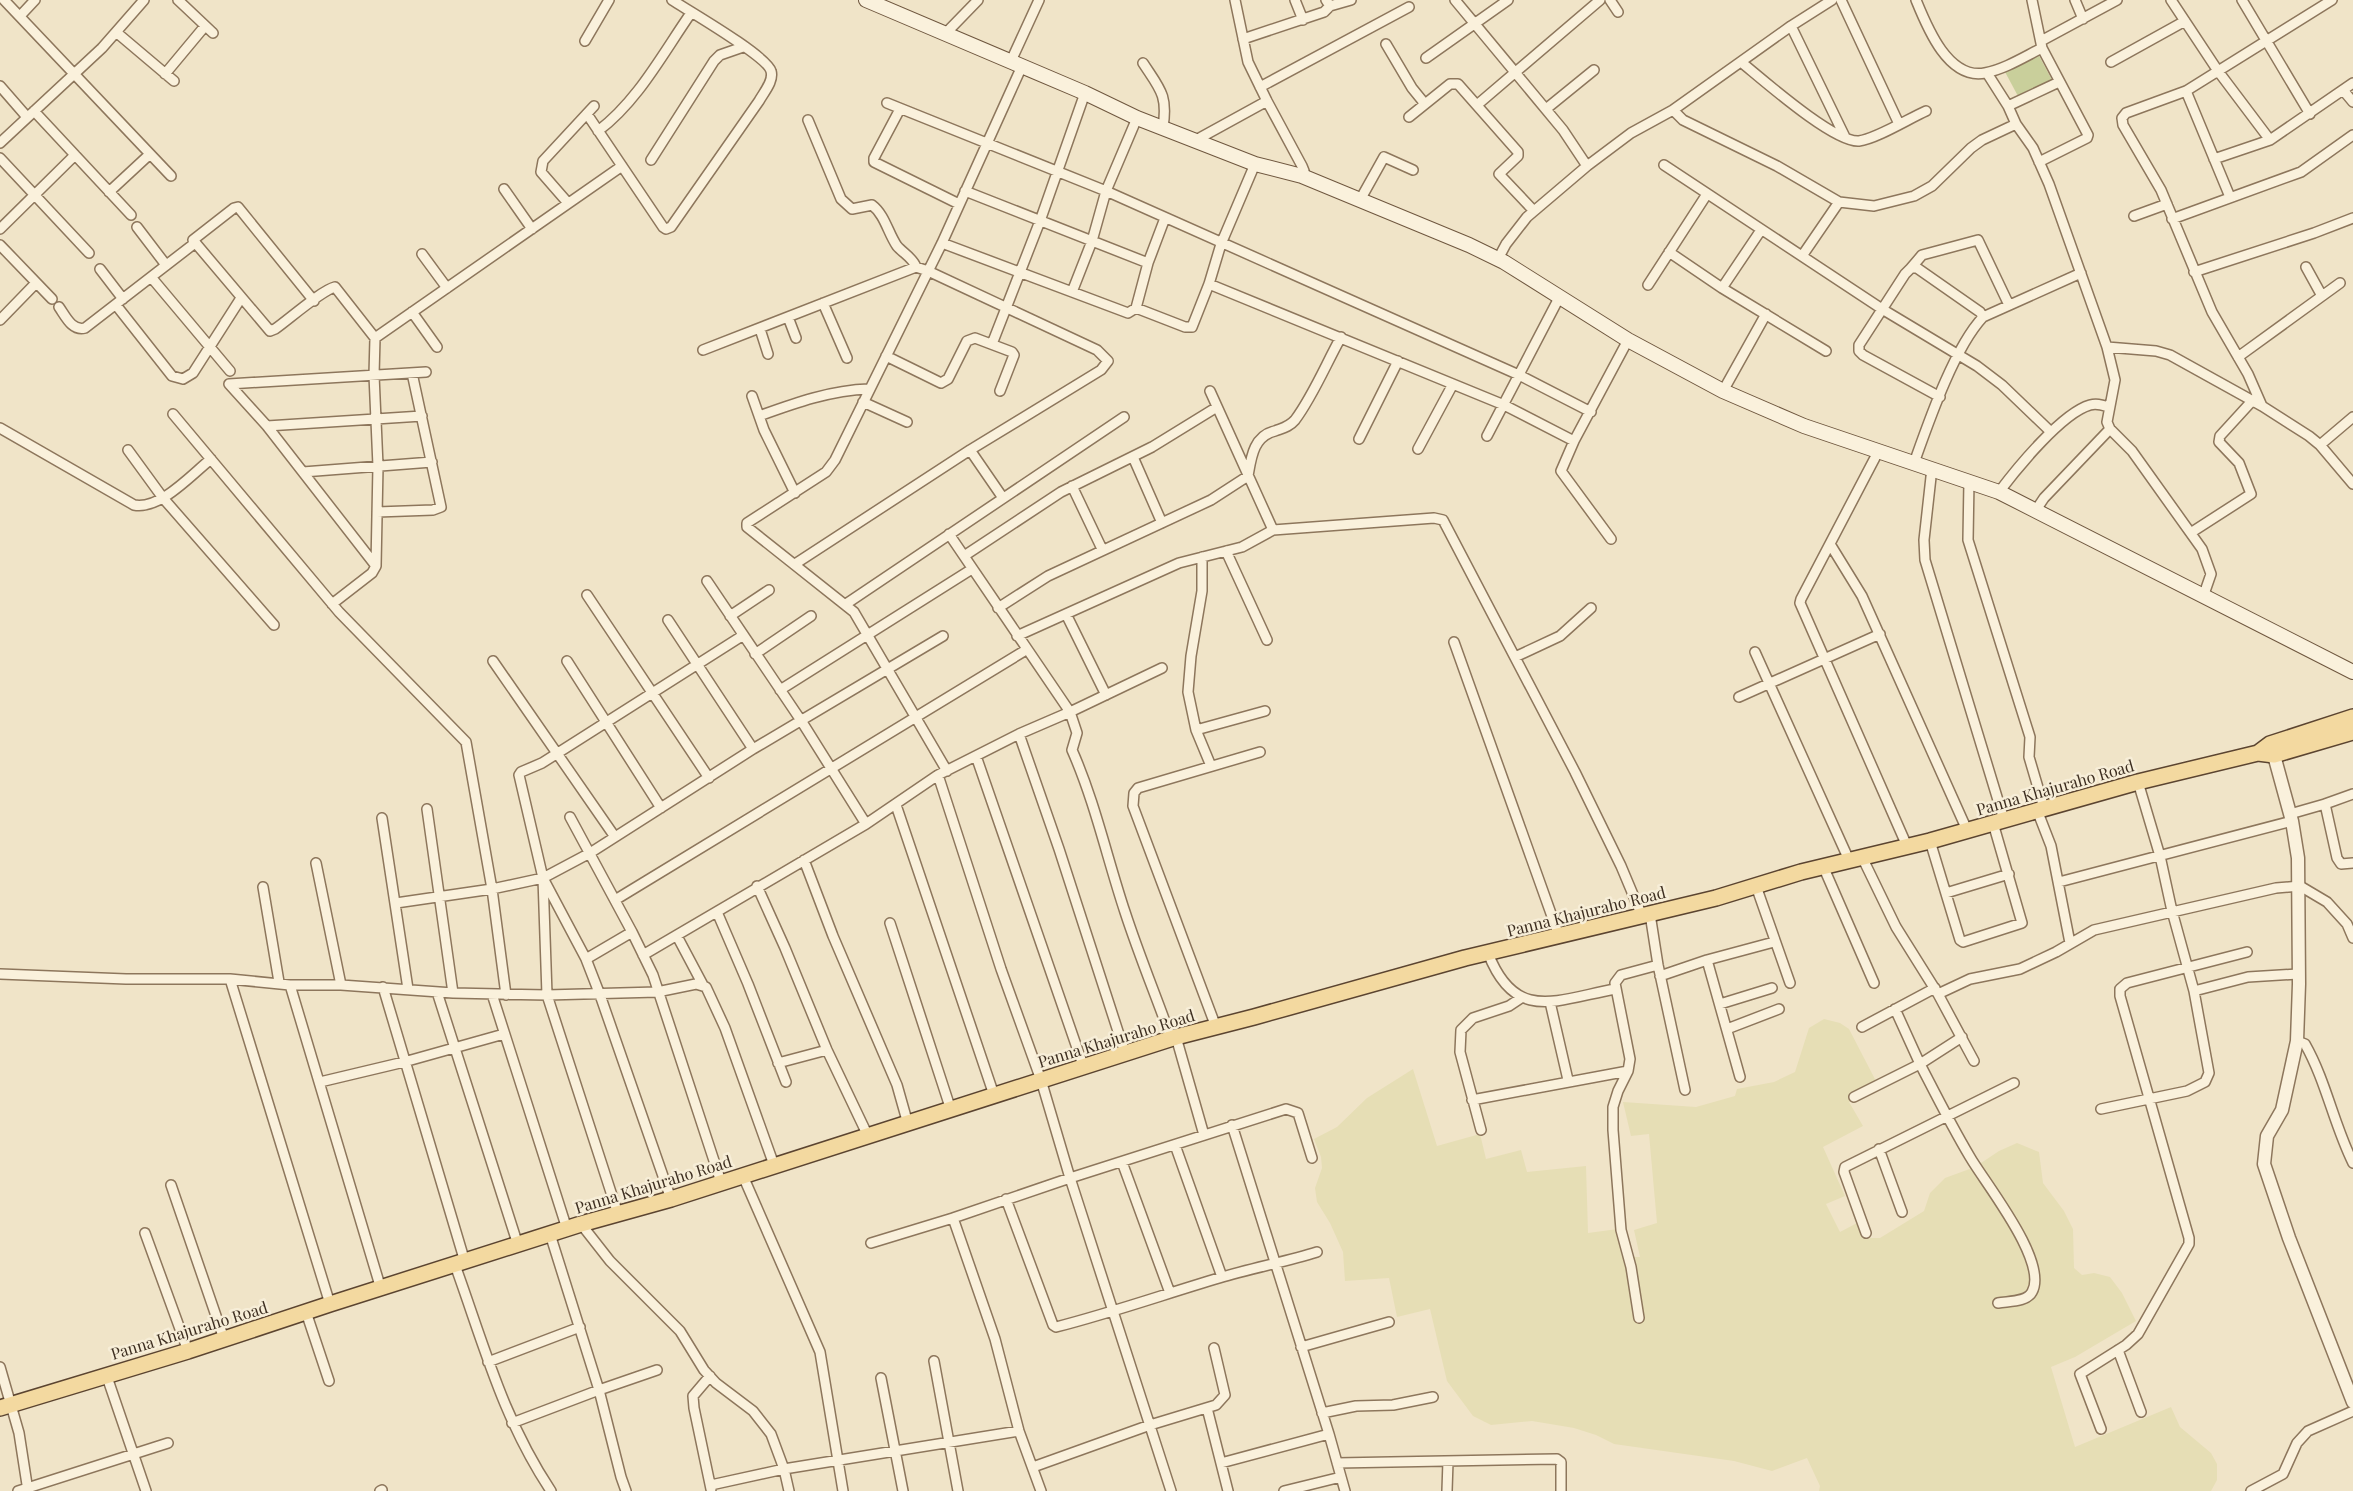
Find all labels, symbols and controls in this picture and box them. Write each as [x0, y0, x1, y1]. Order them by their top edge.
street label: Panna Khajuraho Road [1974, 754, 2136, 820]
street label: Panna Khajuraho Road [1504, 881, 1668, 941]
street label: Panna Khajuraho Road [1035, 1004, 1197, 1072]
street label: Panna Khajuraho Road [572, 1150, 734, 1218]
street label: Panna Khajuraho Road [108, 1296, 270, 1364]

